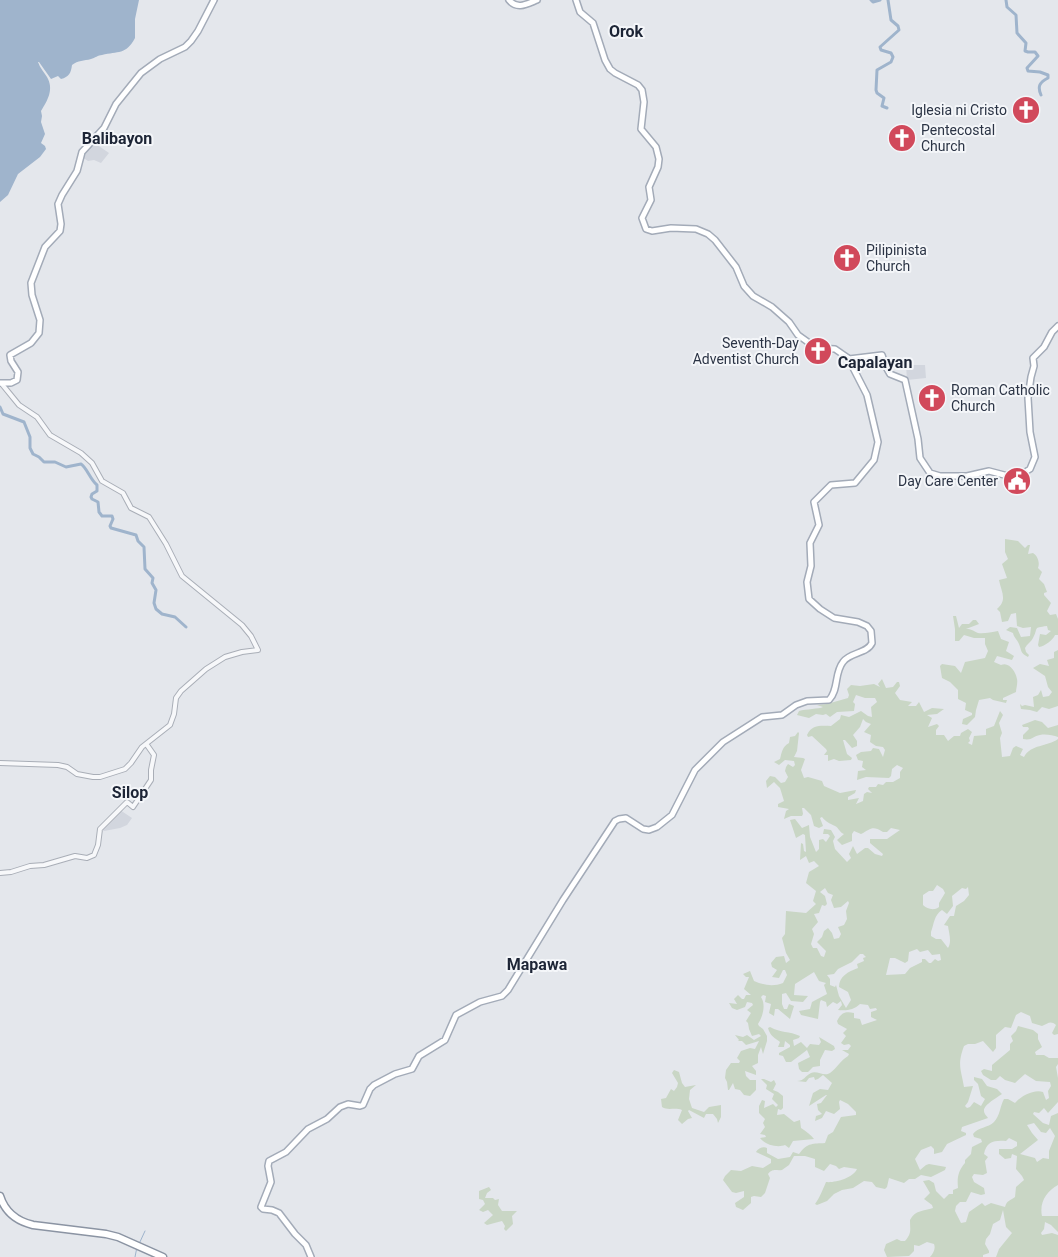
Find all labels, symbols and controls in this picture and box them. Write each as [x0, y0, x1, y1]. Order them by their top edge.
district label: Orok [609, 22, 644, 41]
church icon: Iglesia ni Cristo [1011, 95, 1041, 125]
place label: Iglesia ni Cristo [911, 102, 1007, 118]
place label: Pentecostal Church [921, 122, 995, 154]
church icon: Pentecostal Church [887, 123, 917, 153]
district label: Balibayon [82, 129, 152, 148]
place label: Pilipinista Church [866, 242, 927, 274]
church icon: Pilipinista Church [832, 243, 862, 273]
place label: Seventh-Day Adventist Church [693, 335, 799, 367]
church icon: Seventh-Day Adventist Church [803, 336, 833, 366]
district label: Capalayan [838, 353, 912, 372]
place label: Roman Catholic Church [951, 382, 1050, 414]
church icon: Roman Catholic Church [917, 383, 947, 413]
public building icon: Day Care Center [1002, 466, 1032, 496]
place label: Day Care Center [898, 473, 998, 489]
district label: Silop [112, 783, 148, 802]
district label: Mapawa [507, 955, 568, 974]

